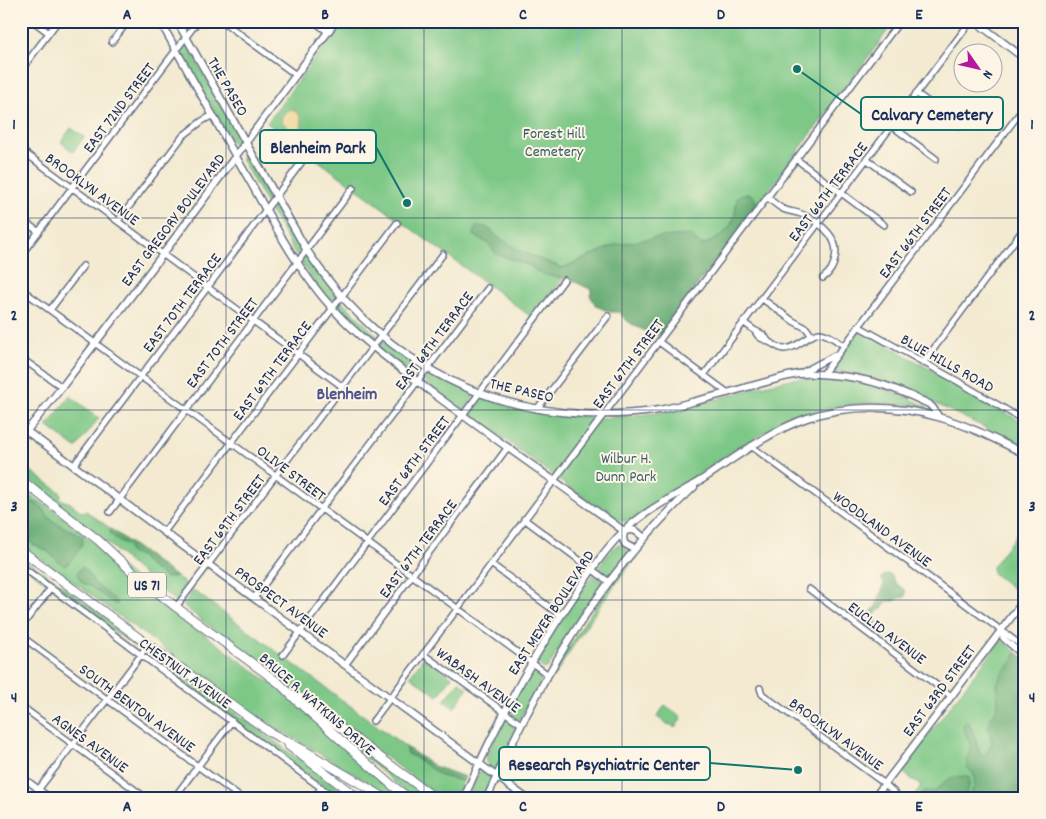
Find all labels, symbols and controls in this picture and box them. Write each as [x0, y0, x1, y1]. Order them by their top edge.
text: A [123, 4, 132, 27]
text: B [321, 4, 329, 27]
text: C [519, 4, 527, 27]
text: D [717, 4, 726, 27]
text: E [915, 4, 923, 27]
north arrow [954, 42, 1004, 92]
street label: THE PASEO [201, 53, 253, 121]
street label: EAST 72ND STREET [78, 58, 162, 159]
text: N [977, 66, 997, 83]
callout: Calvary Cemetery [861, 97, 1003, 130]
text: Calvary Cemetery [871, 104, 993, 129]
text: 1 [12, 114, 16, 137]
text: 1 [1030, 114, 1034, 137]
park label: Forest Hill Cemetery [523, 123, 585, 164]
callout: Blenheim Park [260, 130, 376, 163]
text: Blenheim Park [270, 137, 366, 162]
street label: EAST 66TH TERRACE [784, 137, 875, 247]
street label: BROOKLYN AVENUE [40, 148, 144, 233]
street label: EAST GREGORY BOULEVARD [116, 149, 232, 292]
street label: EAST 66TH STREET [874, 182, 958, 284]
street label: EAST 70TH TERRACE [138, 248, 229, 358]
street label: EAST 68TH TERRACE [390, 287, 480, 396]
street label: EAST 70TH STREET [181, 293, 265, 394]
text: 2 [11, 305, 18, 328]
text: 2 [1029, 305, 1036, 328]
street label: EAST 67TH STREET [587, 314, 671, 414]
street label: EAST 69TH TERRACE [228, 316, 319, 426]
street label: BLUE HILLS ROAD [896, 329, 998, 399]
street label: THE PASEO [487, 373, 556, 410]
district label: Blenheim [317, 383, 377, 408]
street label: EAST 68TH STREET [373, 411, 457, 511]
street label: OLIVE STREET [251, 440, 330, 508]
park label: Wilbur H. Dunn Park [596, 448, 656, 489]
street label: EAST 69TH STREET [188, 470, 272, 571]
street label: WOODLAND AVENUE [827, 486, 936, 574]
street label: EAST 67TH TERRACE [374, 495, 464, 604]
text: 3 [10, 496, 18, 519]
text: 3 [1028, 496, 1036, 519]
street label: EAST MEYER BOULEVARD [503, 546, 601, 680]
street label: PROSPECT AVENUE [229, 561, 333, 645]
road number: US 71 [128, 572, 166, 598]
street label: EUCLID AVENUE [842, 597, 931, 672]
street label: CHESTNUT AVENUE [134, 633, 236, 716]
street label: EAST 63RD STREET [898, 640, 983, 742]
street label: WABASH AVENUE [430, 642, 525, 720]
street label: BRUCE R. WATKINS DRIVE [253, 648, 380, 762]
street label: SOUTH BENTON AVENUE [74, 659, 200, 760]
text: 4 [11, 687, 17, 710]
text: 4 [1029, 687, 1035, 710]
street label: BROOKLYN AVENUE [784, 693, 888, 778]
street label: AGNES AVENUE [47, 708, 133, 780]
callout: Research Psychiatric Center [499, 747, 710, 780]
text: Research Psychiatric Center [508, 754, 700, 779]
text: A [123, 796, 132, 819]
text: B [321, 796, 329, 819]
text: C [519, 796, 527, 819]
text: D [717, 796, 726, 819]
text: E [915, 796, 923, 819]

